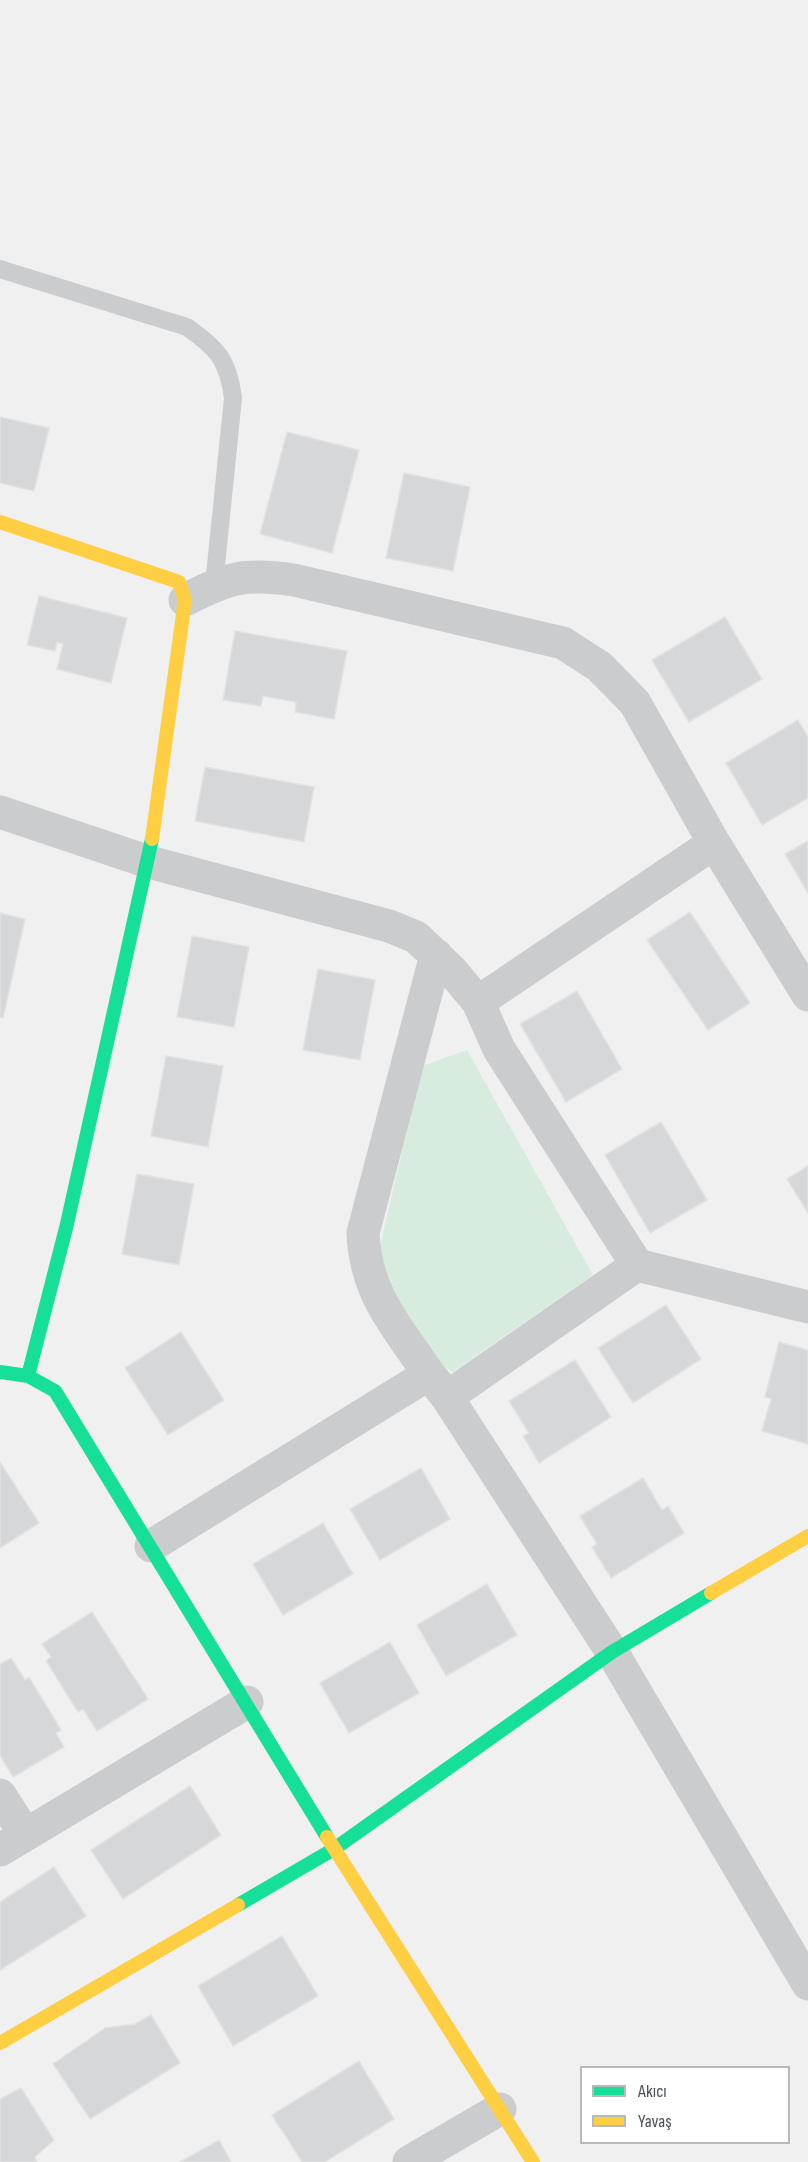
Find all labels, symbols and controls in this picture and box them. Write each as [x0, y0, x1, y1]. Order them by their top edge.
legend [580, 2066, 790, 2144]
text: Akıcı [638, 2081, 667, 2102]
text: Yavaş [638, 2111, 672, 2132]

